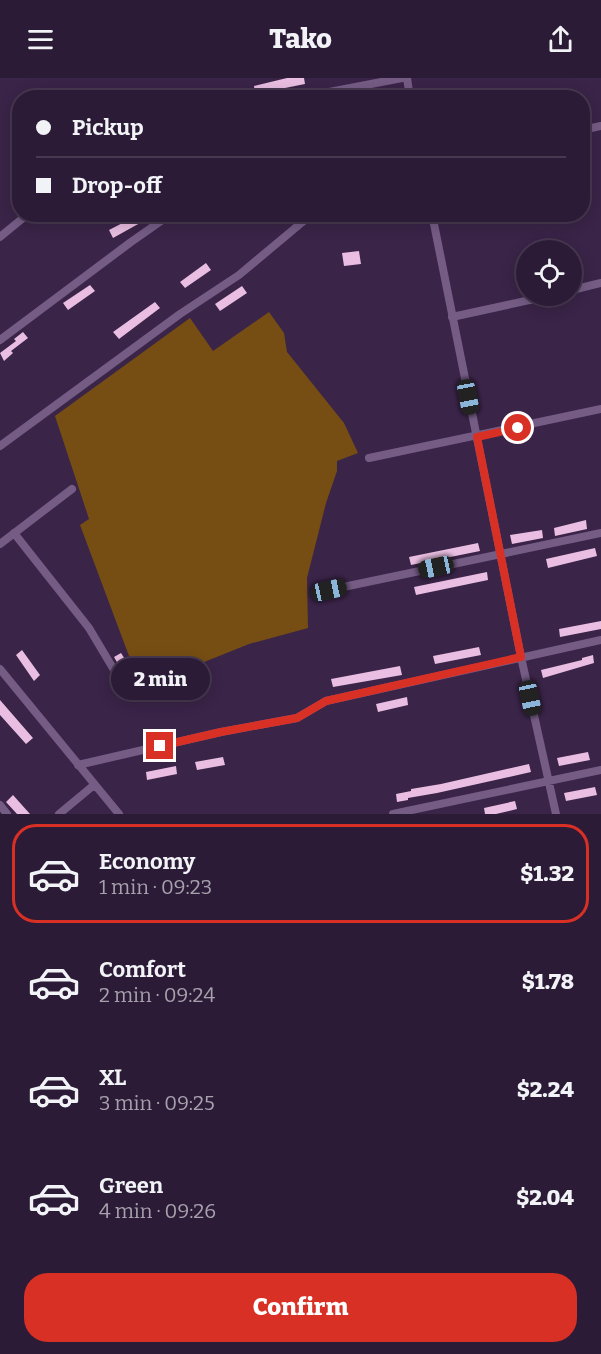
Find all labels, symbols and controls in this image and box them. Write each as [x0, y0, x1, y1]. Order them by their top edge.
icon: menu [24, 23, 57, 56]
text: Tako [269, 23, 332, 55]
icon: share [544, 23, 577, 56]
text: Pickup [72, 114, 144, 141]
text: Drop-off [72, 172, 162, 199]
map controls [516, 240, 582, 306]
button: locate [516, 240, 582, 306]
car [456, 378, 480, 416]
route start [504, 414, 531, 441]
car [417, 554, 455, 580]
car [310, 577, 348, 603]
callout: 2 min [110, 659, 210, 701]
text: 2 min [134, 667, 187, 691]
car [517, 679, 543, 717]
route end [146, 732, 173, 759]
icon: car [27, 847, 81, 901]
text: Economy [99, 848, 195, 875]
text: $1.32 [520, 860, 574, 887]
text: 1 min · 09:23 [99, 875, 212, 899]
icon: car [27, 955, 81, 1009]
text: Comfort [99, 956, 186, 983]
text: $1.78 [522, 968, 574, 995]
text: 2 min · 09:24 [99, 983, 215, 1007]
icon: car [27, 1063, 81, 1117]
text: XL [99, 1064, 126, 1091]
text: $2.24 [517, 1076, 574, 1103]
text: 3 min · 09:25 [99, 1091, 215, 1115]
icon: car [27, 1171, 81, 1225]
text: Green [99, 1172, 163, 1199]
text: $2.04 [516, 1184, 574, 1211]
text: 4 min · 09:26 [99, 1199, 216, 1223]
button: Confirm [24, 1273, 577, 1342]

